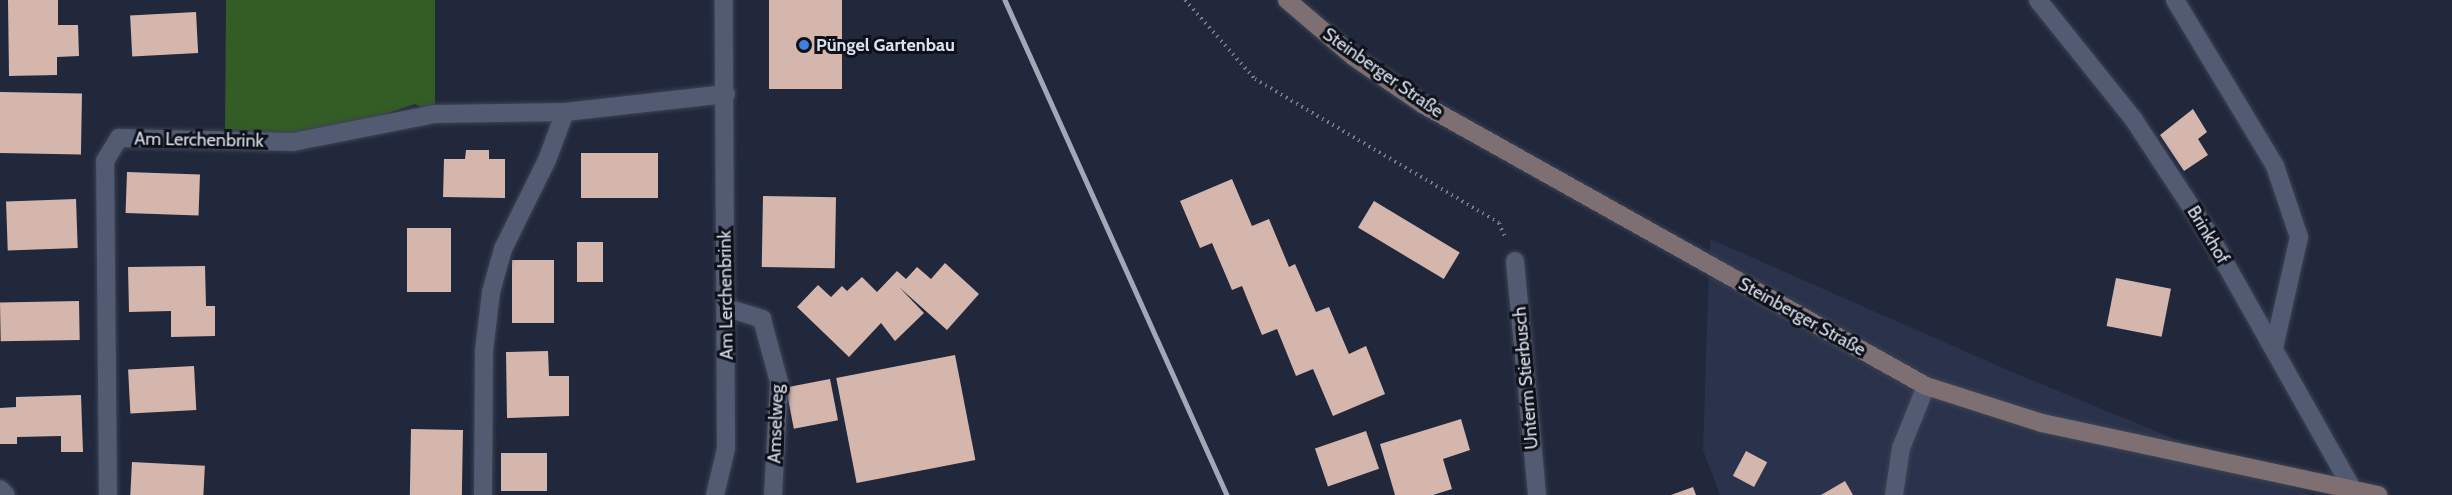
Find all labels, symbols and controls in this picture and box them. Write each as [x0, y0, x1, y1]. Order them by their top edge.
street label: Steinberger Straße [1319, 23, 1447, 123]
place label: Püngel Gartenbau [816, 34, 955, 56]
marker: Püngel Gartenbau [797, 38, 811, 52]
street label: Am Lerchenbrink [134, 128, 264, 152]
street label: Brinkhof [2182, 202, 2234, 268]
street label: Am Lerchenbrink [714, 230, 738, 360]
street label: Steinberger Straße [1735, 273, 1869, 361]
street label: Unterm Stierbusch [1509, 306, 1543, 450]
street label: Amselweg [764, 384, 788, 464]

